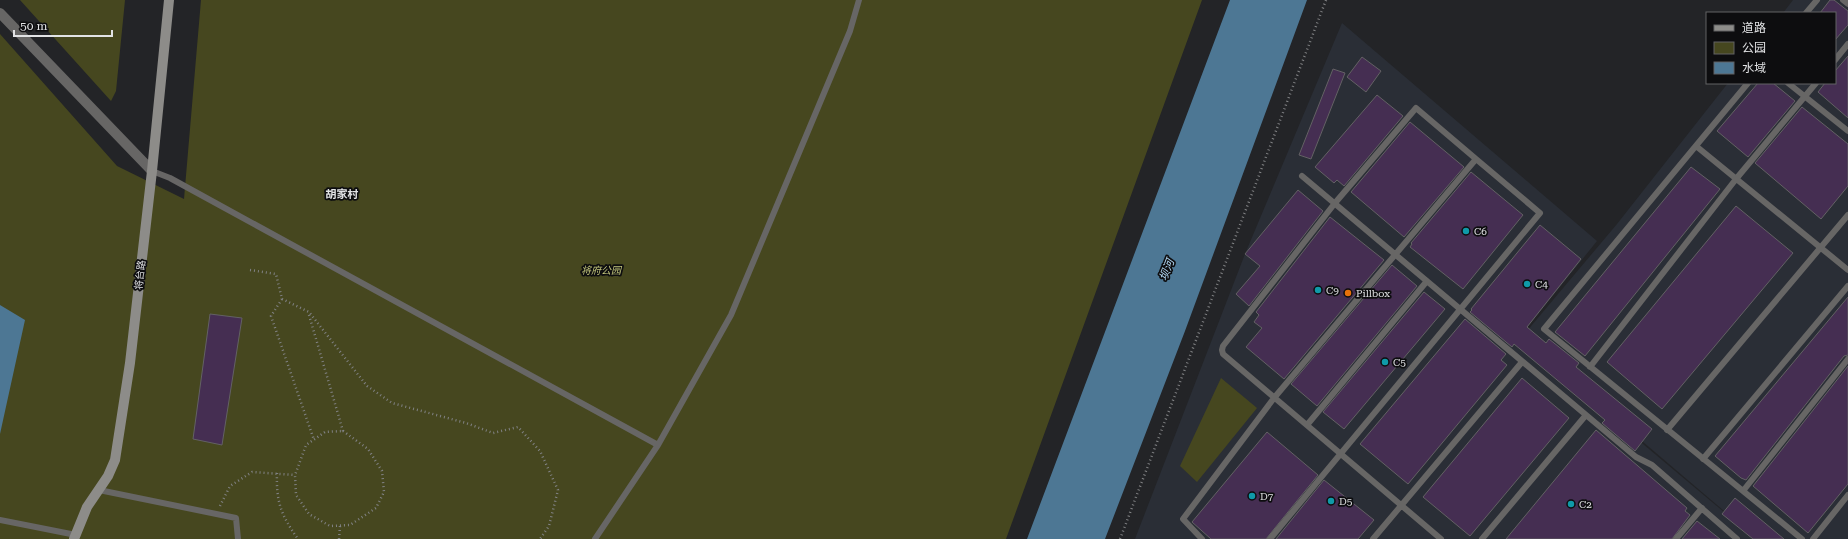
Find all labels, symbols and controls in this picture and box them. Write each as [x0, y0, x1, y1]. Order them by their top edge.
scale bar [14, 12, 112, 38]
legend [1706, 12, 1836, 84]
text: 50 m [20, 19, 47, 33]
text: 道路 [1742, 21, 1766, 35]
text: 公园 [1742, 41, 1766, 55]
text: 水域 [1742, 61, 1766, 75]
district label: 胡家村 [326, 188, 359, 201]
marker: C6 [1461, 226, 1471, 236]
place label: C6 [1474, 226, 1487, 237]
water label: 坝河 [1157, 256, 1178, 283]
street label: 将台路 [133, 259, 147, 291]
park label: 将府公园 [581, 265, 623, 276]
marker: C4 [1522, 279, 1532, 289]
place label: C4 [1535, 279, 1548, 290]
marker: C9 [1313, 285, 1323, 295]
place label: C9 [1326, 285, 1339, 296]
marker: Pillbox [1343, 288, 1353, 298]
place label: Pillbox [1356, 288, 1390, 299]
marker: C5 [1380, 357, 1390, 367]
place label: C5 [1393, 357, 1406, 368]
marker: D7 [1247, 491, 1257, 501]
place label: D7 [1260, 491, 1274, 502]
marker: D5 [1326, 496, 1336, 506]
place label: D5 [1339, 496, 1353, 507]
marker: C2 [1566, 499, 1576, 509]
place label: C2 [1579, 499, 1592, 510]

